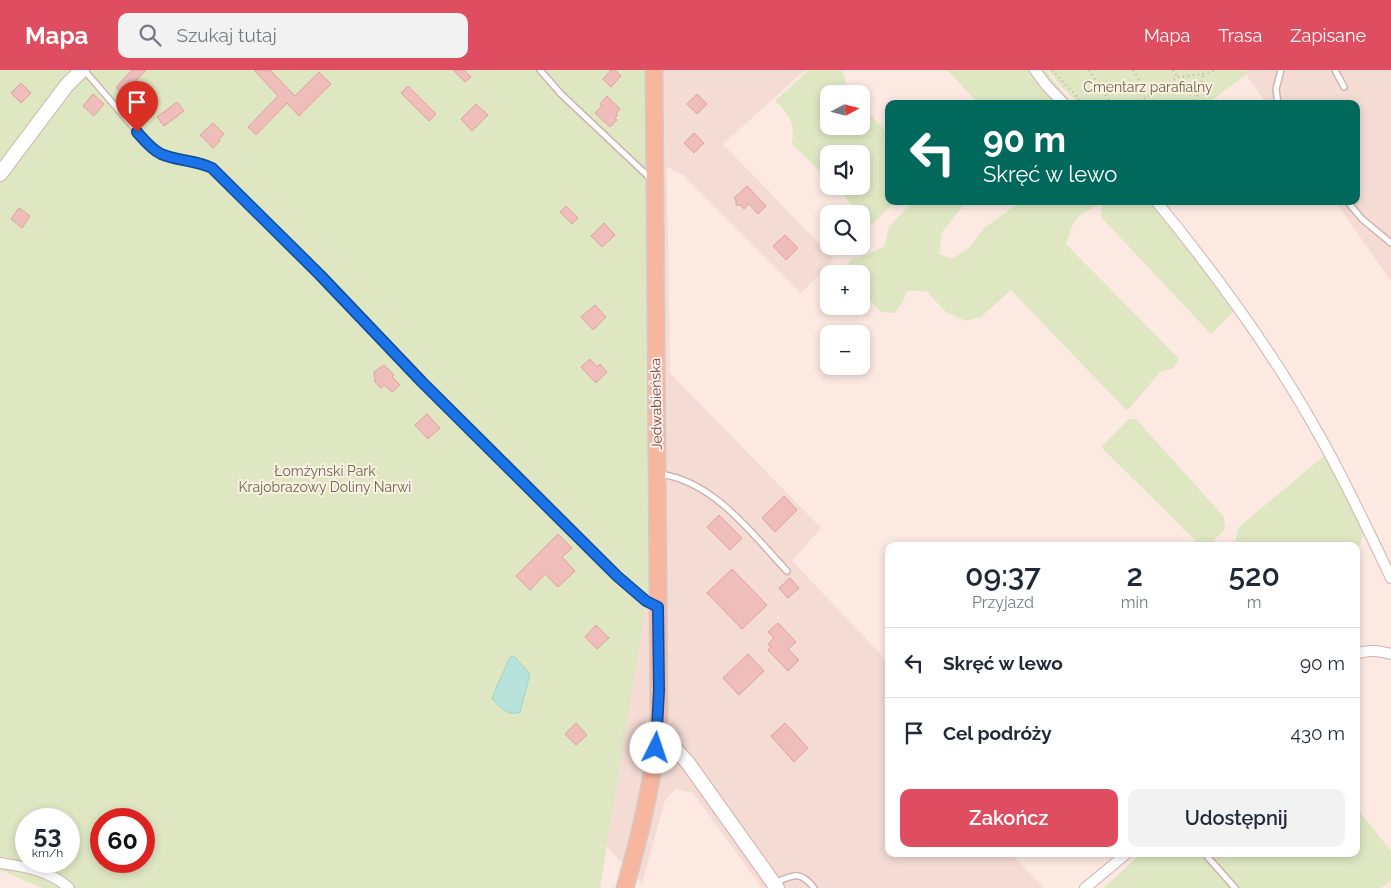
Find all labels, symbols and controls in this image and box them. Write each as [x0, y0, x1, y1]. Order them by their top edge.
search box [118, 13, 468, 58]
text: Mapa [25, 21, 88, 50]
icon: search [136, 21, 164, 49]
text: Szukaj tutaj [176, 24, 277, 46]
text: Mapa [1144, 25, 1190, 46]
text: Trasa [1218, 25, 1262, 46]
text: Zapisane [1290, 25, 1366, 46]
park label: Cmentarz parafialny [1083, 79, 1213, 95]
pin [116, 81, 158, 132]
north arrow [820, 85, 870, 135]
map controls [820, 85, 870, 375]
icon: arrive [123, 88, 151, 116]
text: 90 m [983, 119, 1066, 160]
icon: left [900, 120, 965, 185]
button: sound [820, 145, 870, 195]
text: Skręć w lewo [983, 161, 1117, 187]
button: search [820, 205, 870, 255]
button: + [820, 265, 870, 315]
button: − [820, 325, 870, 375]
street label: Jedwabieńska [647, 358, 665, 450]
park label: Łomżyński Park Krajobrazowy Doliny Narwi [239, 463, 411, 495]
text: 09:37 [965, 558, 1041, 593]
text: 2 [1126, 558, 1143, 593]
text: 520 [1228, 558, 1280, 593]
text: Przyjazd [972, 593, 1034, 612]
text: min [1121, 593, 1148, 612]
text: m [1247, 593, 1262, 612]
icon: left [900, 649, 928, 677]
text: Skręć w lewo [943, 652, 1063, 674]
text: 90 m [1300, 652, 1345, 674]
icon: arrive [900, 719, 928, 747]
position arrow [629, 721, 681, 773]
text: Cel podróży [943, 722, 1052, 744]
text: 430 m [1291, 722, 1345, 744]
button: Zakończ [900, 789, 1118, 847]
button: Udostępnij [1128, 789, 1345, 847]
speed limit sign: 60 [90, 808, 155, 873]
text: 53 [34, 819, 61, 849]
text: km/h [32, 846, 63, 860]

